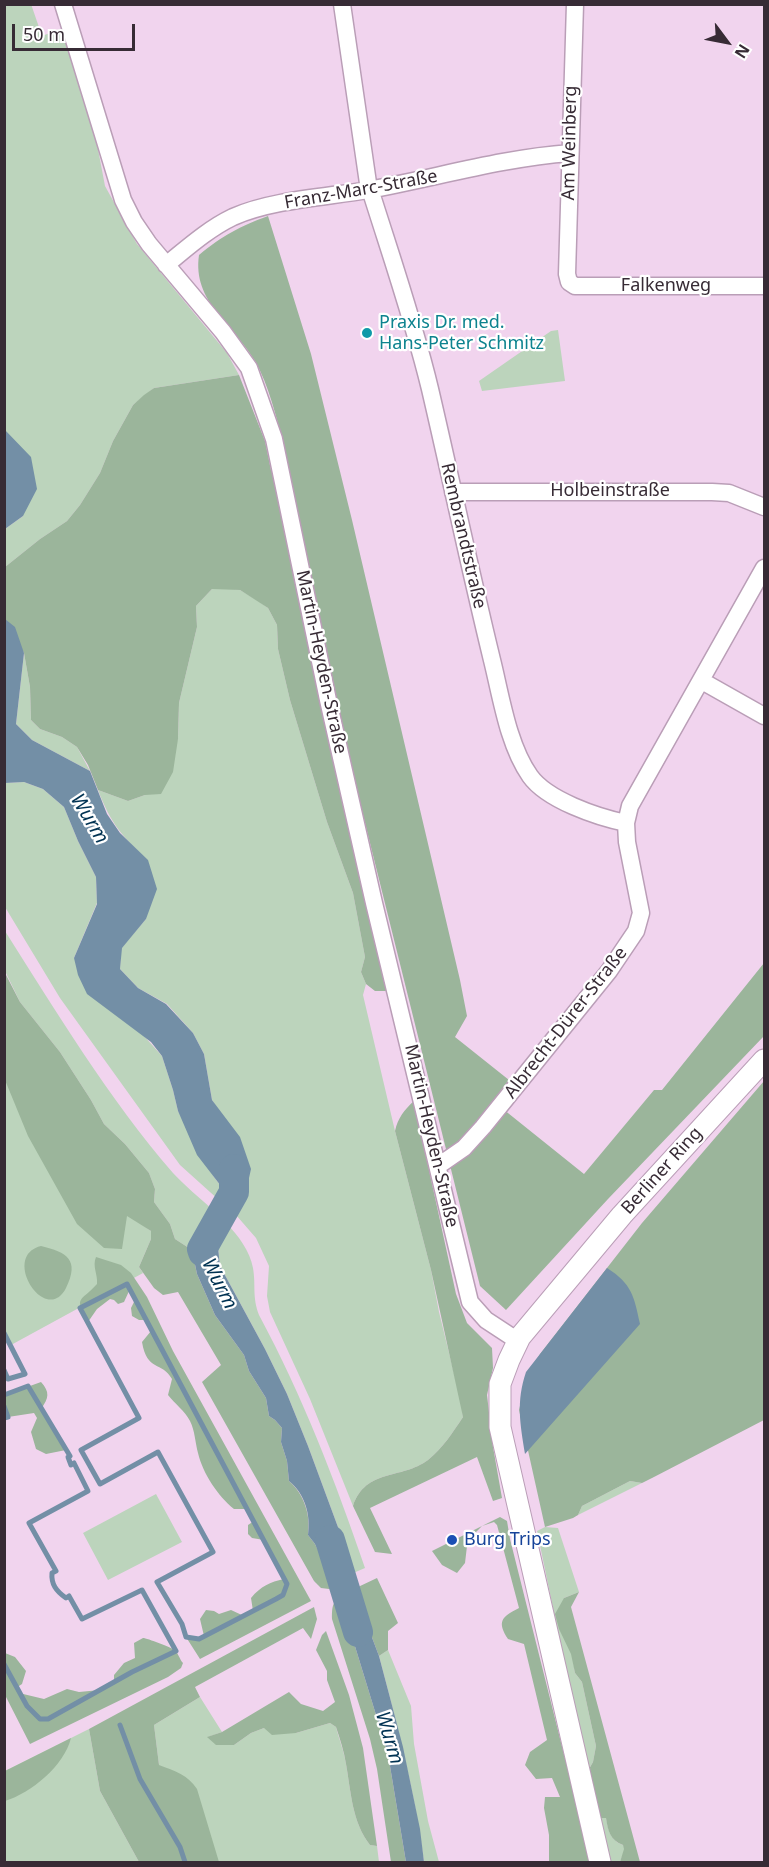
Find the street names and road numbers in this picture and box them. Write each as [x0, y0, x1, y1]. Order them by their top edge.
street label: Am Weinberg [558, 85, 582, 201]
street label: Franz-Marc-Straße [283, 166, 439, 214]
street label: Falkenweg [621, 275, 711, 297]
street label: Rembrandtstraße [436, 461, 490, 611]
street label: Holbeinstraße [550, 480, 670, 502]
street label: Martin-Heyden-Straße [291, 568, 351, 756]
street label: Albrecht-Dürer-Straße [500, 943, 632, 1103]
street label: Martin-Heyden-Straße [399, 1042, 463, 1230]
street label: Berliner Ring [617, 1123, 707, 1219]

